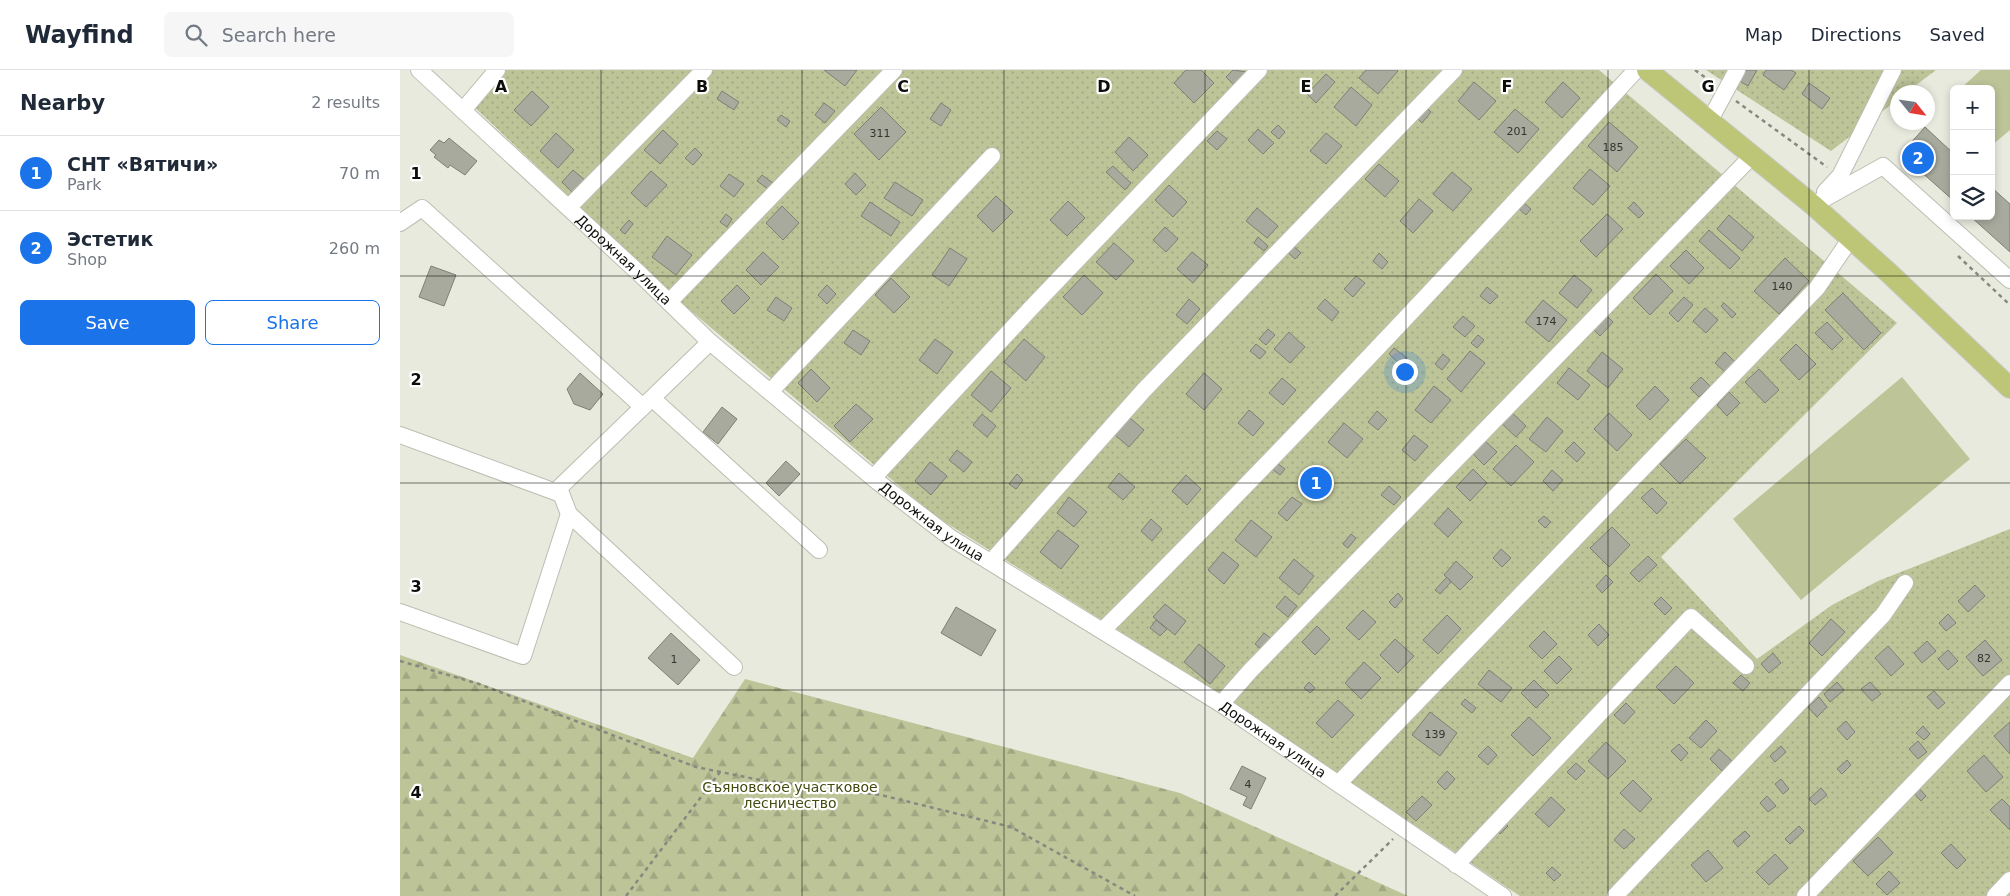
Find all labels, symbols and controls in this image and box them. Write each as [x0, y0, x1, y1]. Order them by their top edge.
search box [164, 12, 514, 57]
text: Wayfind [25, 21, 134, 49]
icon: search [182, 21, 210, 49]
text: Search here [222, 24, 336, 46]
text: Map [1745, 24, 1783, 45]
text: Directions [1811, 24, 1901, 45]
text: Saved [1929, 24, 1985, 45]
text: A [495, 77, 508, 96]
text: B [696, 77, 708, 96]
text: C [897, 77, 909, 96]
text: D [1097, 77, 1111, 96]
text: E [1301, 77, 1311, 96]
text: F [1502, 77, 1512, 96]
text: G [1701, 77, 1715, 96]
north arrow [1890, 85, 1935, 130]
map controls [1950, 85, 1995, 220]
button: + [1950, 85, 1995, 130]
text: Nearby [20, 91, 105, 115]
text: 2 results [311, 93, 380, 112]
house number: 201 [1507, 125, 1528, 138]
house number: 311 [870, 127, 891, 140]
button: − [1950, 130, 1995, 175]
pin: 2 [1902, 139, 1934, 177]
house number: 185 [1603, 141, 1624, 154]
text: СНТ «Вятичи» [67, 153, 218, 175]
text: 1 [30, 164, 42, 183]
text: 70 m [339, 164, 380, 183]
text: 1 [410, 164, 422, 183]
text: Park [67, 175, 102, 194]
button: layers [1950, 175, 1995, 220]
street label: Дорожная улица [573, 211, 675, 308]
text: Эстетик [67, 228, 153, 250]
text: 2 [30, 239, 42, 258]
text: 260 m [329, 239, 380, 258]
text: Shop [67, 250, 107, 269]
house number: 140 [1772, 280, 1793, 293]
button: Save [20, 300, 195, 345]
button: Share [205, 300, 380, 345]
house number: 174 [1536, 315, 1557, 328]
your location [1392, 359, 1418, 385]
text: 2 [410, 370, 422, 389]
pin: 1 [1300, 464, 1332, 502]
street label: Дорожная улица [877, 478, 987, 564]
text: 3 [410, 577, 422, 596]
house number: 82 [1977, 652, 1991, 665]
house number: 1 [671, 653, 678, 666]
street label: Дорожная улица [1217, 698, 1329, 781]
house number: 139 [1425, 728, 1446, 741]
house number: 4 [1245, 778, 1252, 791]
park label: Съяновское участковое лесничество [702, 779, 878, 811]
text: 4 [410, 783, 422, 802]

